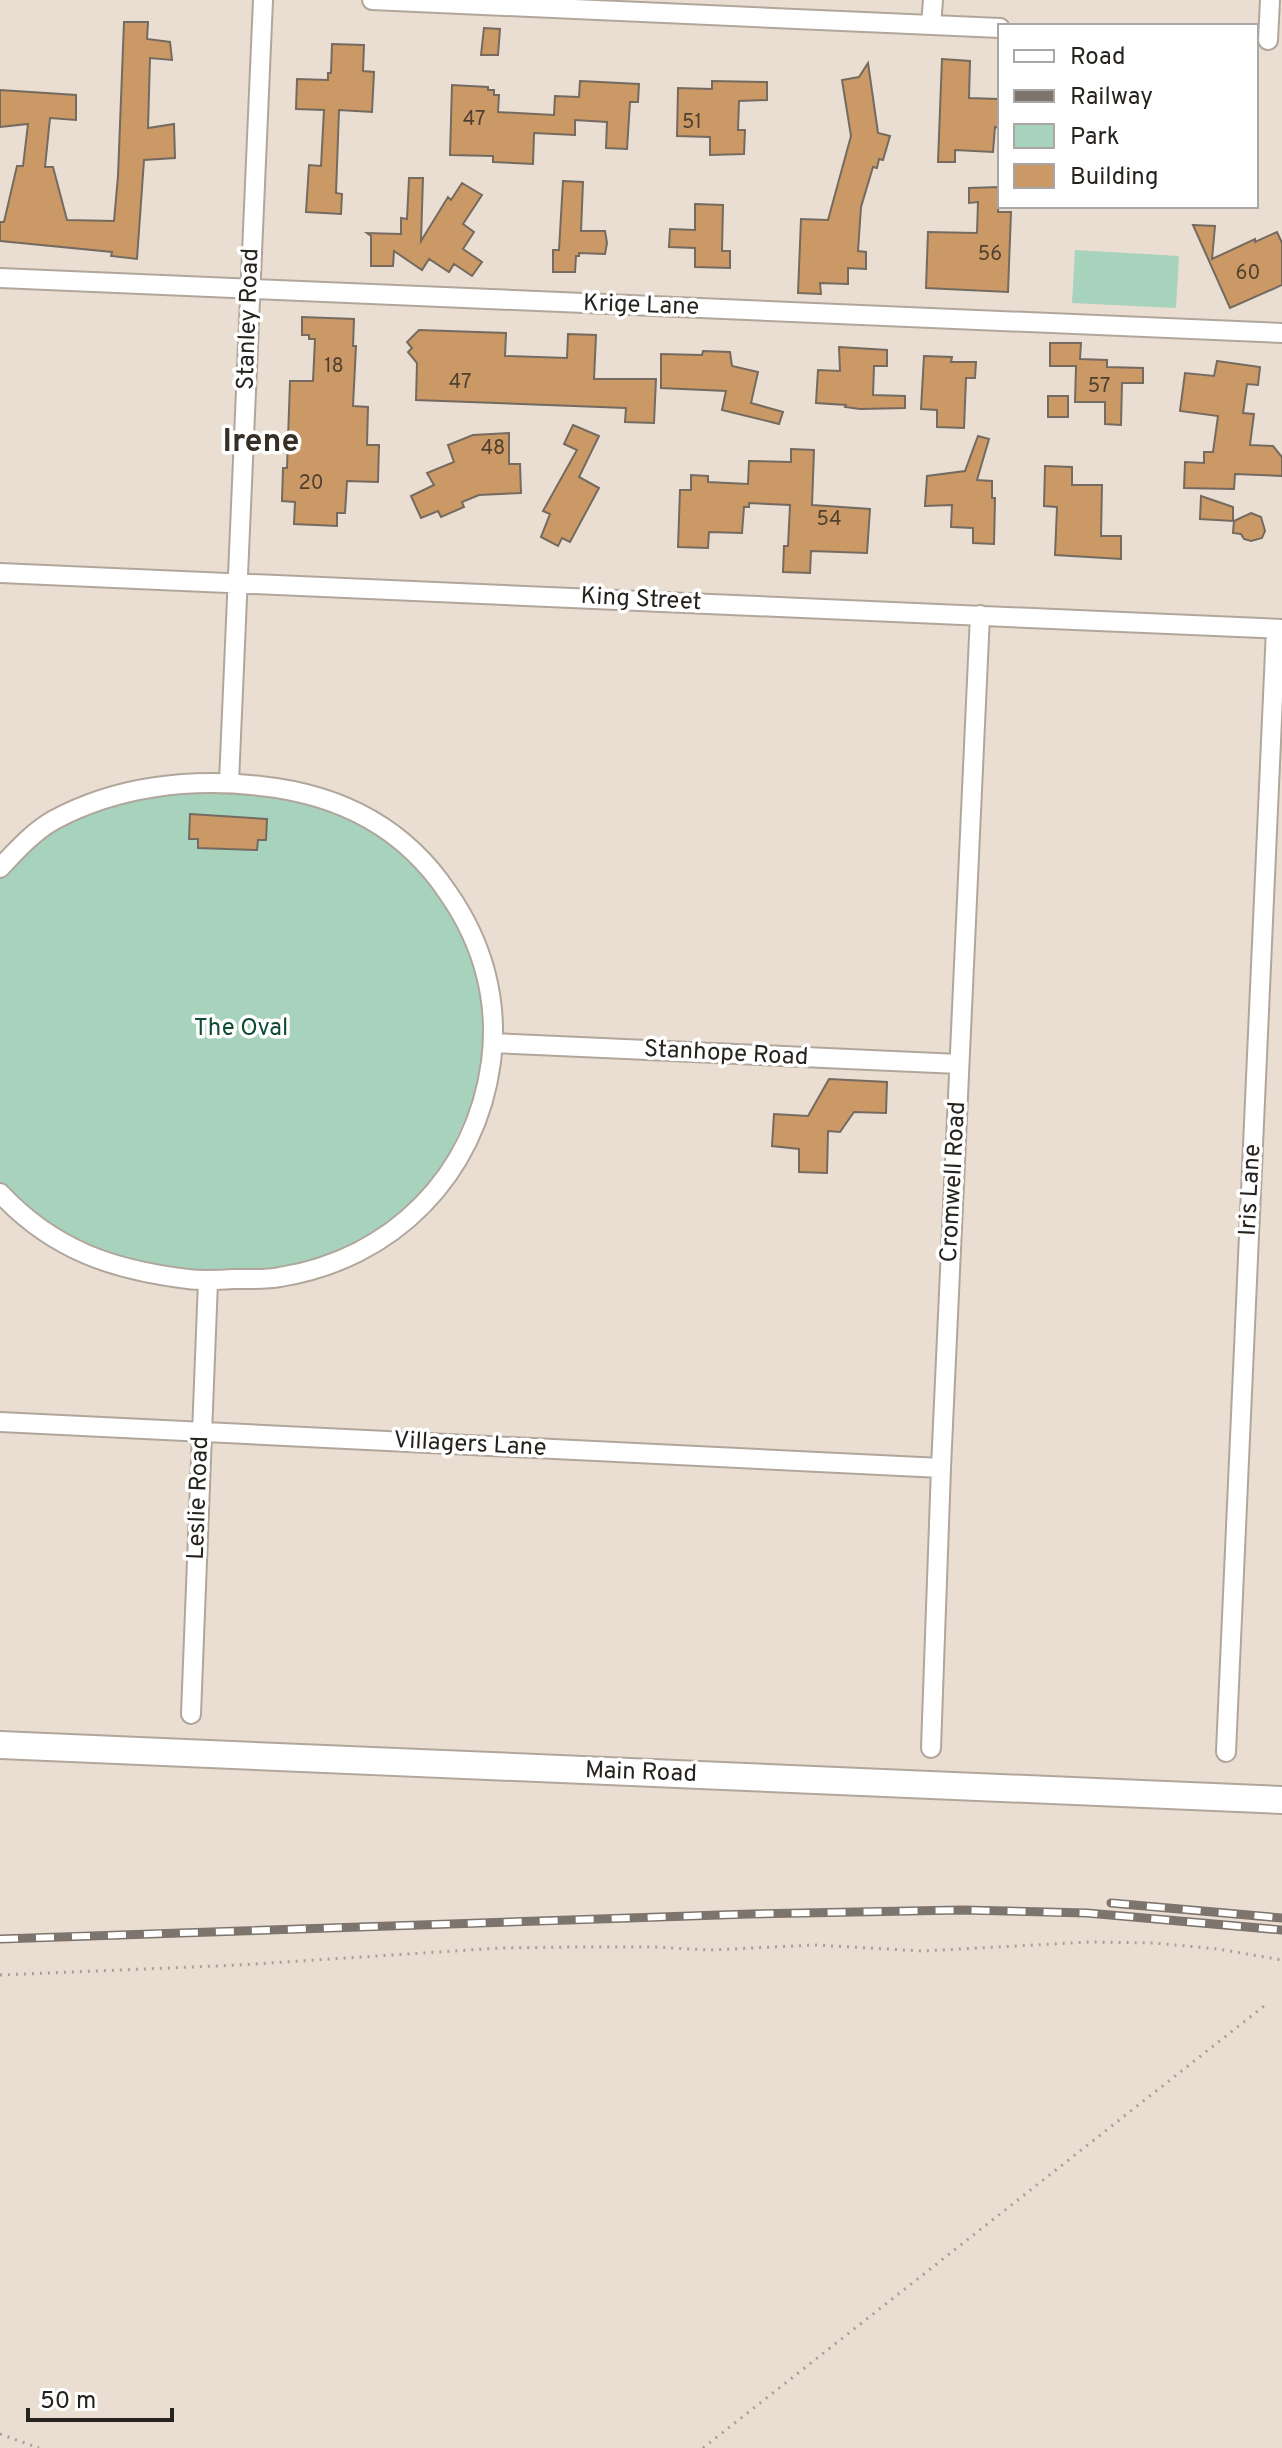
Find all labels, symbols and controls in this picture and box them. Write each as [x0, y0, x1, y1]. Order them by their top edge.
legend [998, 24, 1258, 208]
text: Road [1070, 43, 1126, 73]
text: Railway [1070, 83, 1153, 113]
house number: 47 [463, 107, 485, 133]
house number: 51 [682, 110, 702, 136]
text: Park [1070, 123, 1120, 153]
text: Building [1070, 163, 1159, 193]
house number: 56 [978, 242, 1002, 268]
street label: Stanley Road [232, 247, 266, 391]
house number: 60 [1236, 261, 1260, 287]
street label: Krige Lane [582, 289, 700, 323]
house number: 18 [324, 354, 344, 380]
house number: 47 [449, 370, 471, 396]
house number: 57 [1088, 374, 1110, 400]
district label: Irene [223, 423, 299, 463]
house number: 48 [481, 436, 505, 462]
house number: 20 [298, 471, 324, 497]
house number: 54 [816, 507, 842, 533]
street label: King Street [580, 582, 702, 618]
park label: The Oval [194, 1014, 288, 1044]
street label: Stanhope Road [643, 1035, 809, 1073]
street label: Cromwell Road [935, 1101, 973, 1263]
street label: Iris Lane [1234, 1143, 1268, 1237]
street label: Villagers Lane [393, 1426, 547, 1464]
street label: Leslie Road [182, 1436, 216, 1560]
street label: Main Road [585, 1756, 697, 1790]
scale bar [28, 2372, 172, 2422]
text: 50 m [40, 2387, 96, 2417]

